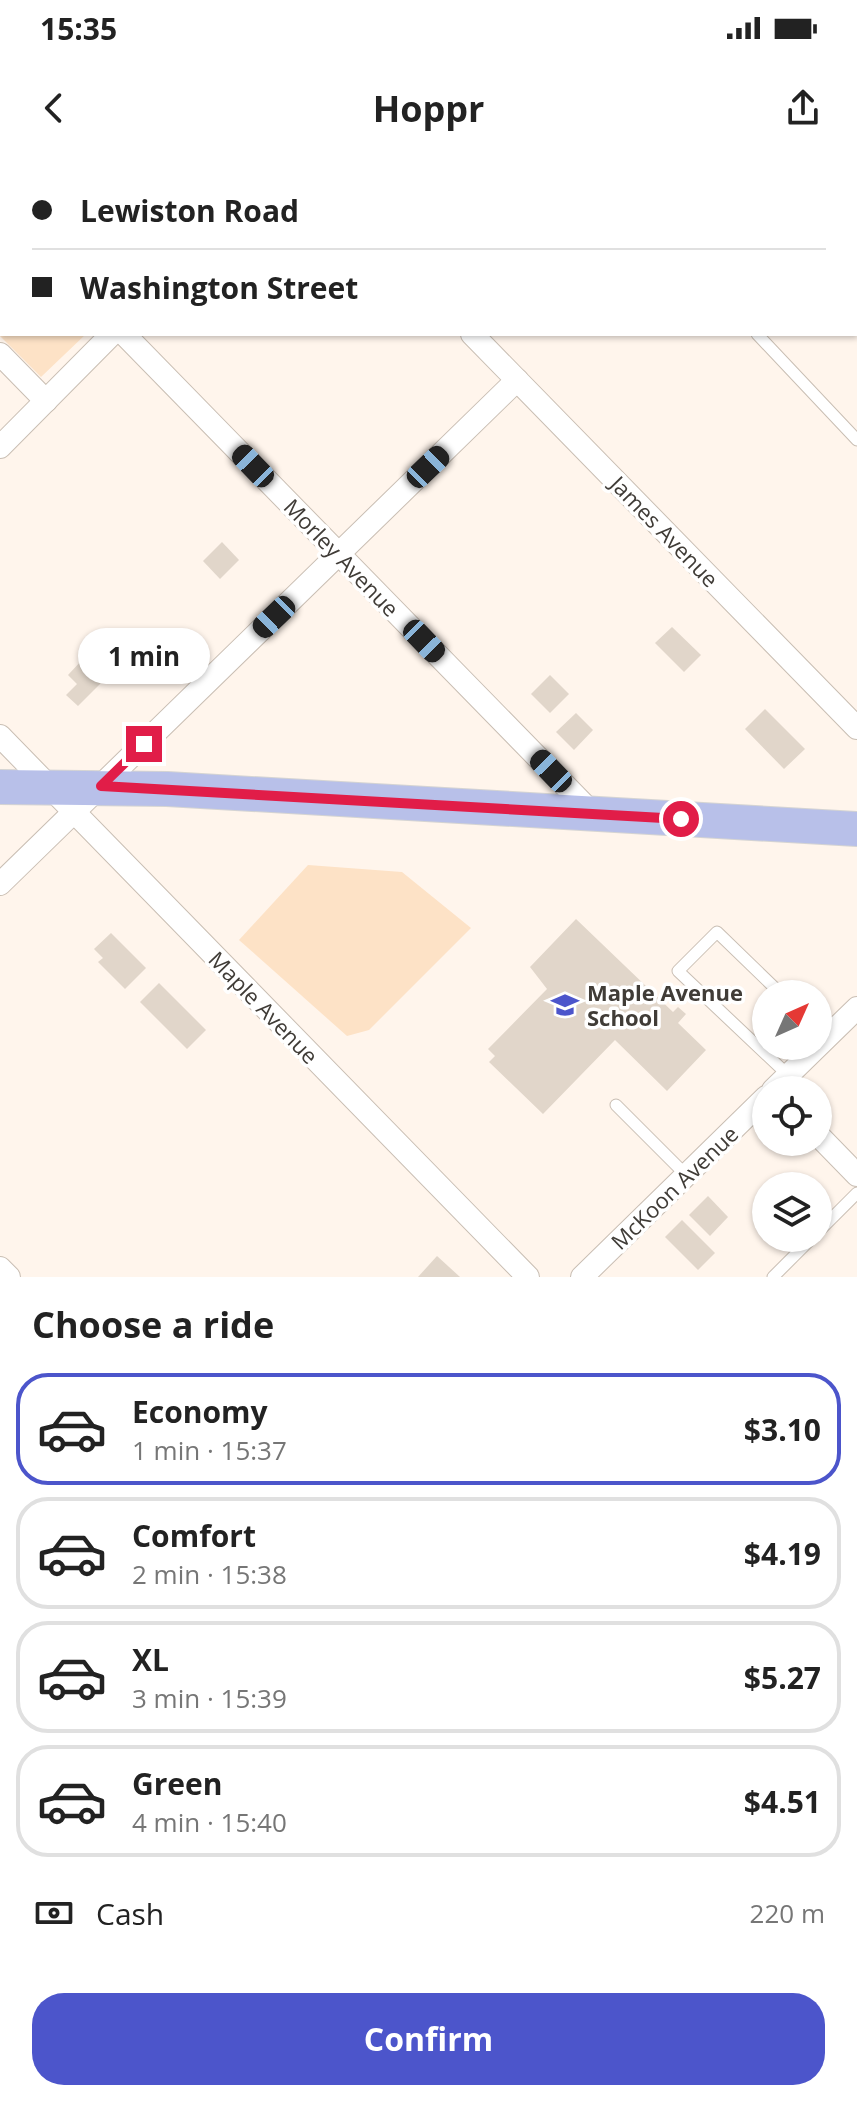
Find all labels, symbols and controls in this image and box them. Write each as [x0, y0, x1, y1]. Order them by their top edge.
text: 15:35 [40, 8, 117, 49]
text: Hoppr [373, 84, 484, 133]
icon: back [32, 86, 76, 130]
icon: share [781, 86, 825, 130]
text: Lewiston Road [80, 190, 299, 231]
text: Washington Street [80, 267, 358, 308]
car [228, 440, 278, 492]
car [402, 442, 454, 492]
street label: James Avenue [603, 467, 726, 593]
street label: Morley Avenue [278, 491, 406, 623]
car [248, 592, 300, 642]
car [399, 615, 449, 667]
callout: 1 min [78, 628, 210, 684]
text: 1 min [108, 638, 180, 674]
route end [126, 726, 162, 762]
car [526, 745, 576, 797]
route start [663, 801, 699, 837]
street label: Maple Avenue [203, 944, 325, 1070]
place label: Maple Avenue School [587, 977, 743, 1032]
north arrow [752, 980, 832, 1060]
map controls [752, 980, 832, 1252]
school or university icon: Maple Avenue School [550, 990, 580, 1020]
button: locate [752, 1076, 832, 1156]
street label: McKoon Avenue [604, 1119, 744, 1255]
button: layers [752, 1172, 832, 1252]
text: Choose a ride [32, 1300, 274, 1349]
text: Economy [132, 1391, 268, 1432]
icon: car [36, 1393, 108, 1465]
text: $3.10 [744, 1409, 821, 1450]
text: 1 min · 15:37 [132, 1432, 287, 1468]
text: Comfort [132, 1515, 256, 1556]
icon: car [36, 1517, 108, 1589]
text: $4.19 [744, 1533, 821, 1574]
text: 2 min · 15:38 [132, 1556, 287, 1592]
text: XL [132, 1639, 169, 1680]
icon: car [36, 1641, 108, 1713]
text: $5.27 [744, 1657, 821, 1698]
text: 3 min · 15:39 [132, 1680, 287, 1716]
text: Green [132, 1763, 223, 1804]
icon: car [36, 1765, 108, 1837]
text: $4.51 [744, 1781, 821, 1822]
text: 4 min · 15:40 [132, 1804, 287, 1840]
icon: cash [32, 1891, 76, 1935]
text: Cash [96, 1893, 164, 1934]
text: 220 m [750, 1895, 825, 1931]
button: Confirm [32, 1993, 825, 2085]

